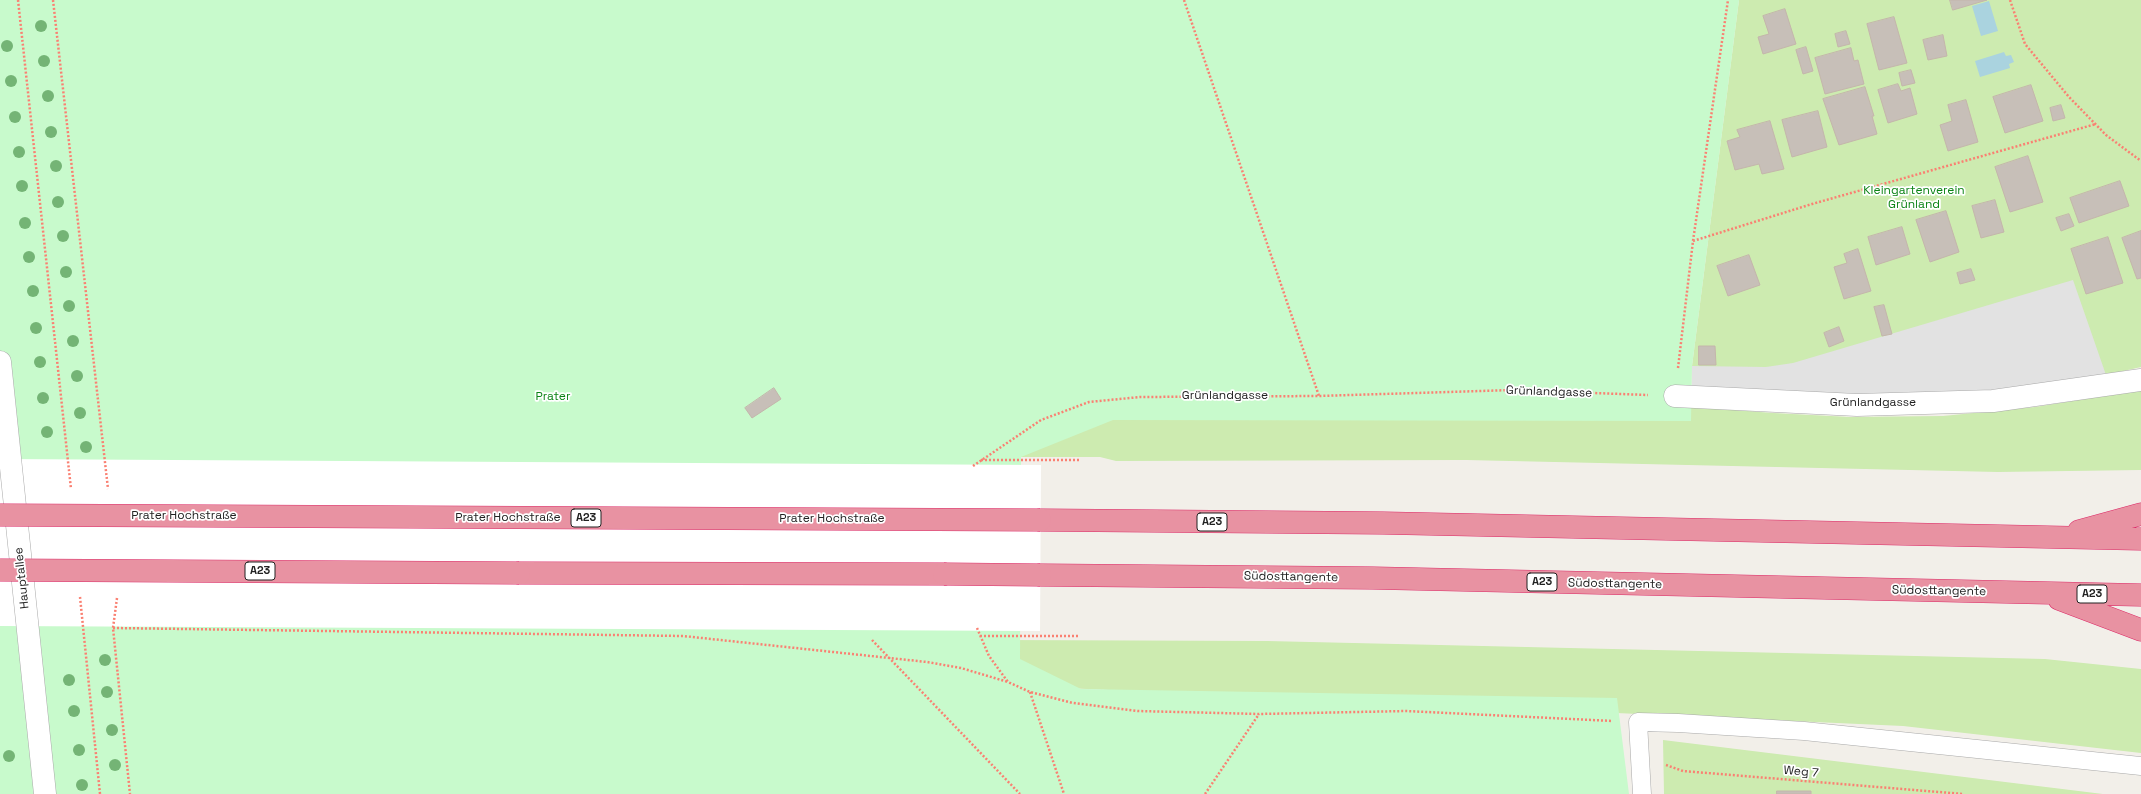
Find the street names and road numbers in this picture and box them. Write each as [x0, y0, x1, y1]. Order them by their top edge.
street label: Grünlandgasse [1506, 383, 1592, 401]
street label: Grünlandgasse [1182, 389, 1268, 403]
street label: Grünlandgasse [1830, 396, 1916, 410]
street label: Prater Hochstraße [131, 509, 237, 523]
road number: A23 [571, 509, 601, 527]
street label: Prater Hochstraße [455, 511, 561, 525]
street label: Prater Hochstraße [779, 512, 885, 526]
road number: A23 [1197, 513, 1227, 531]
street label: Hauptallee [12, 546, 32, 610]
road number: A23 [245, 562, 275, 580]
street label: Südosttangente [1244, 569, 1338, 585]
road number: A23 [1527, 573, 1557, 591]
street label: Südosttangente [1568, 576, 1662, 592]
street label: Südosttangente [1892, 583, 1986, 599]
road number: A23 [2077, 585, 2107, 603]
street label: Weg 7 [1783, 763, 1819, 781]

